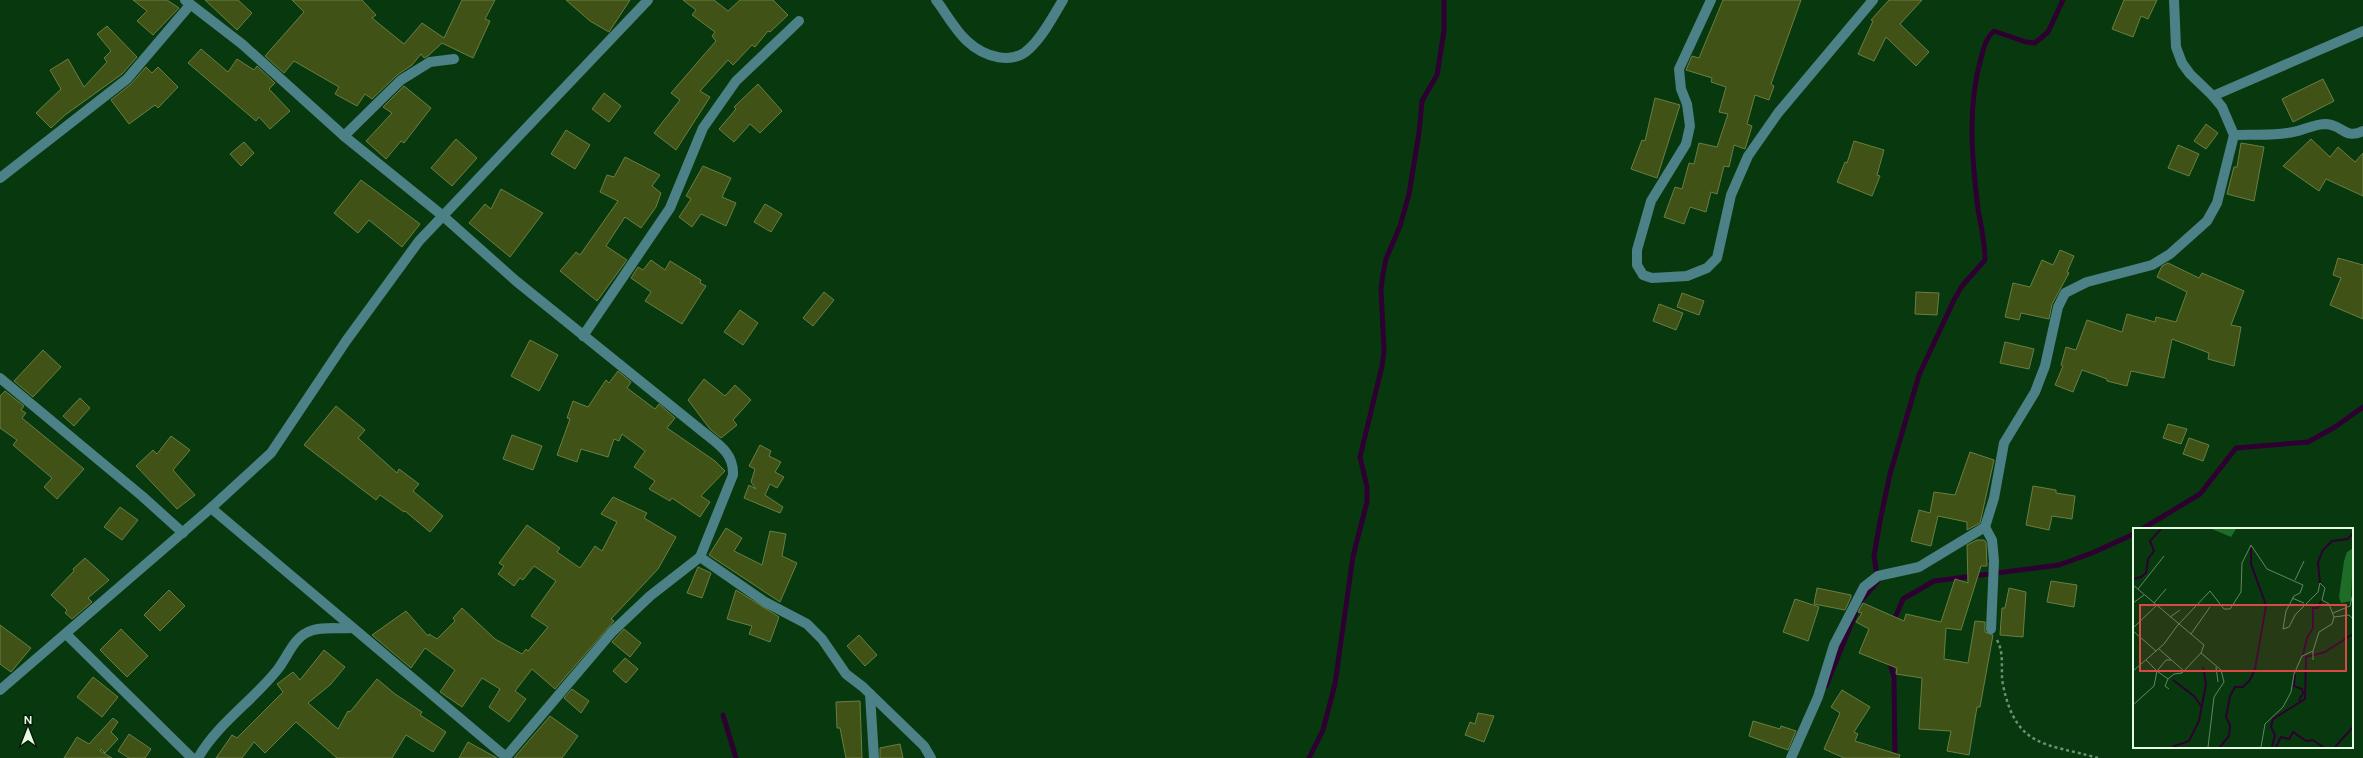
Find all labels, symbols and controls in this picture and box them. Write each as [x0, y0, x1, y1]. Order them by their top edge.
inset map [2133, 528, 2353, 748]
north arrow [8, 710, 48, 750]
text: N [24, 714, 32, 727]

